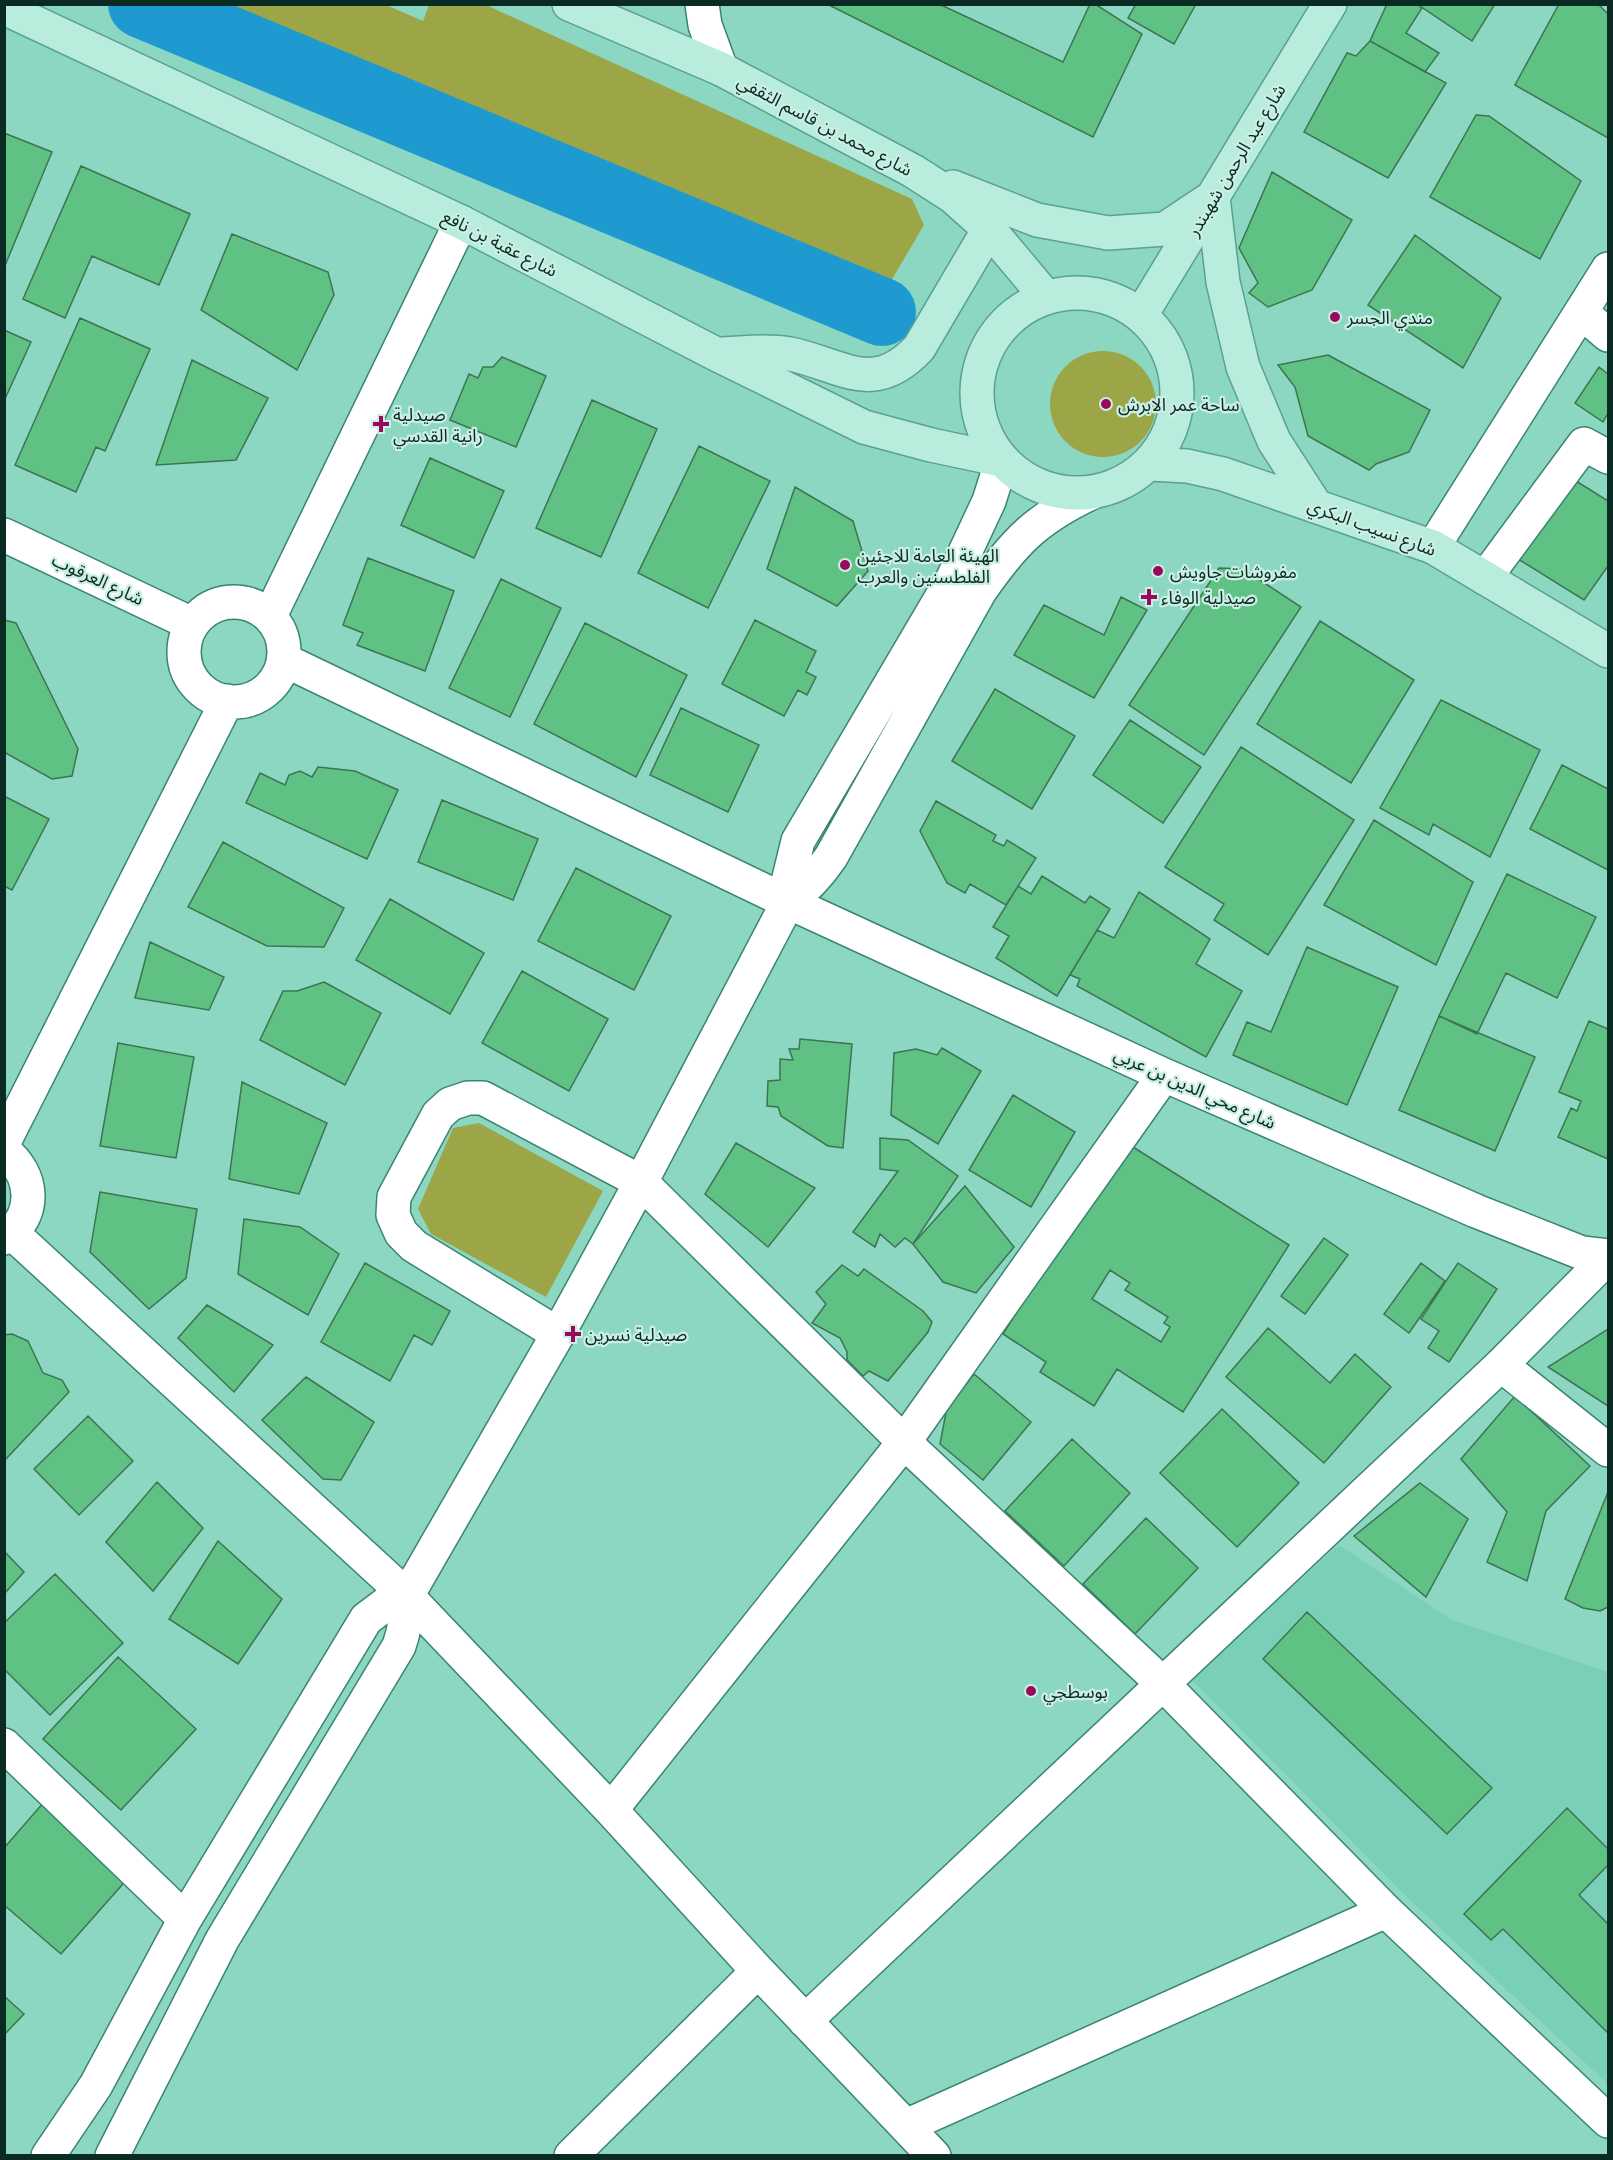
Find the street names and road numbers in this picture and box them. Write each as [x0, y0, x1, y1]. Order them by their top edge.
street label: شارع محمد بن قاسم الثقفي [732, 68, 917, 184]
street label: شارع عبد الرحمن شهبندر [1180, 79, 1293, 243]
street label: شارع عقبة بن نافع [437, 203, 562, 285]
street label: شارع نسيب البكري [1304, 492, 1440, 564]
street label: شارع العرقوب [47, 547, 148, 613]
street label: شارع محي الدين بن عربي [1109, 1041, 1280, 1137]

